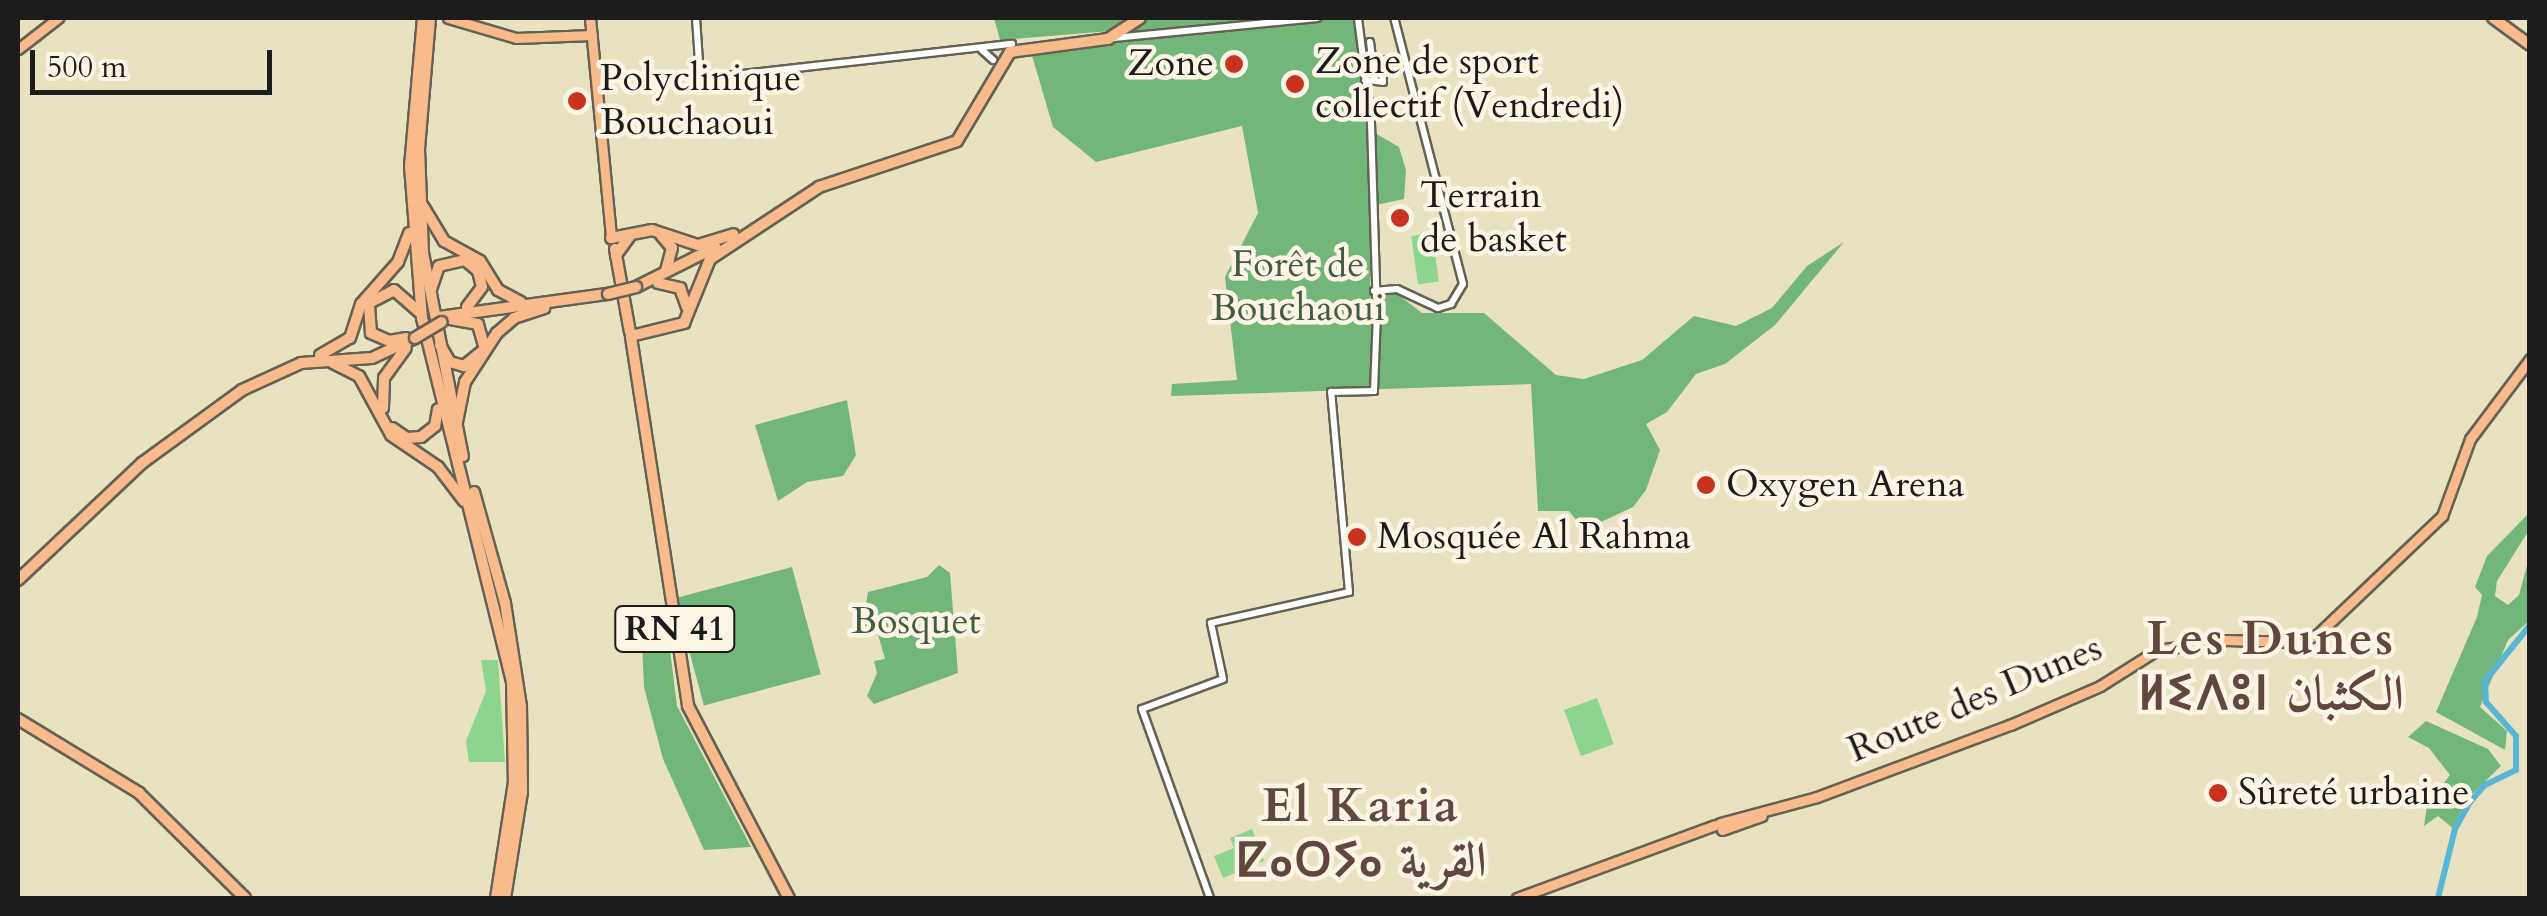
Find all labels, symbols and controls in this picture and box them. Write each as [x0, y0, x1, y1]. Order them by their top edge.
scale bar [35, 30, 278, 92]
place label: Zone de sport collectif (Vendredi) [1315, 39, 1624, 128]
place label: Zone [1128, 41, 1214, 87]
text: 500 m [47, 47, 127, 88]
marker: Zone [1223, 53, 1245, 75]
place label: Polyclinique Bouchaoui [600, 56, 801, 146]
marker: Zone de sport collectif (Vendredi) [1284, 73, 1306, 95]
marker: Polyclinique Bouchaoui [564, 88, 590, 114]
place label: Terrain de basket [1420, 173, 1567, 262]
marker: Terrain de basket [1389, 207, 1411, 229]
park label: Forêt de Bouchaoui [1211, 242, 1385, 332]
place label: Oxygen Arena [1726, 462, 1964, 508]
marker: Oxygen Arena [1695, 474, 1717, 496]
place label: Mosquée Al Rahma [1377, 514, 1691, 560]
marker: Mosquée Al Rahma [1346, 526, 1368, 548]
road number: RN 41 [612, 599, 738, 659]
park label: Bosquet [851, 599, 981, 645]
district label: Les Dunes ⵍⵉⴷⵓⵏ الكثبان [2146, 609, 2396, 722]
street label: Route des Dunes [1841, 625, 2109, 773]
place label: Sûreté urbaine [2238, 770, 2470, 816]
district label: El Karia ⵇⴰⵔⵢⴰ القرية [1243, 776, 1479, 889]
marker: Sûreté urbaine [2207, 782, 2229, 804]

